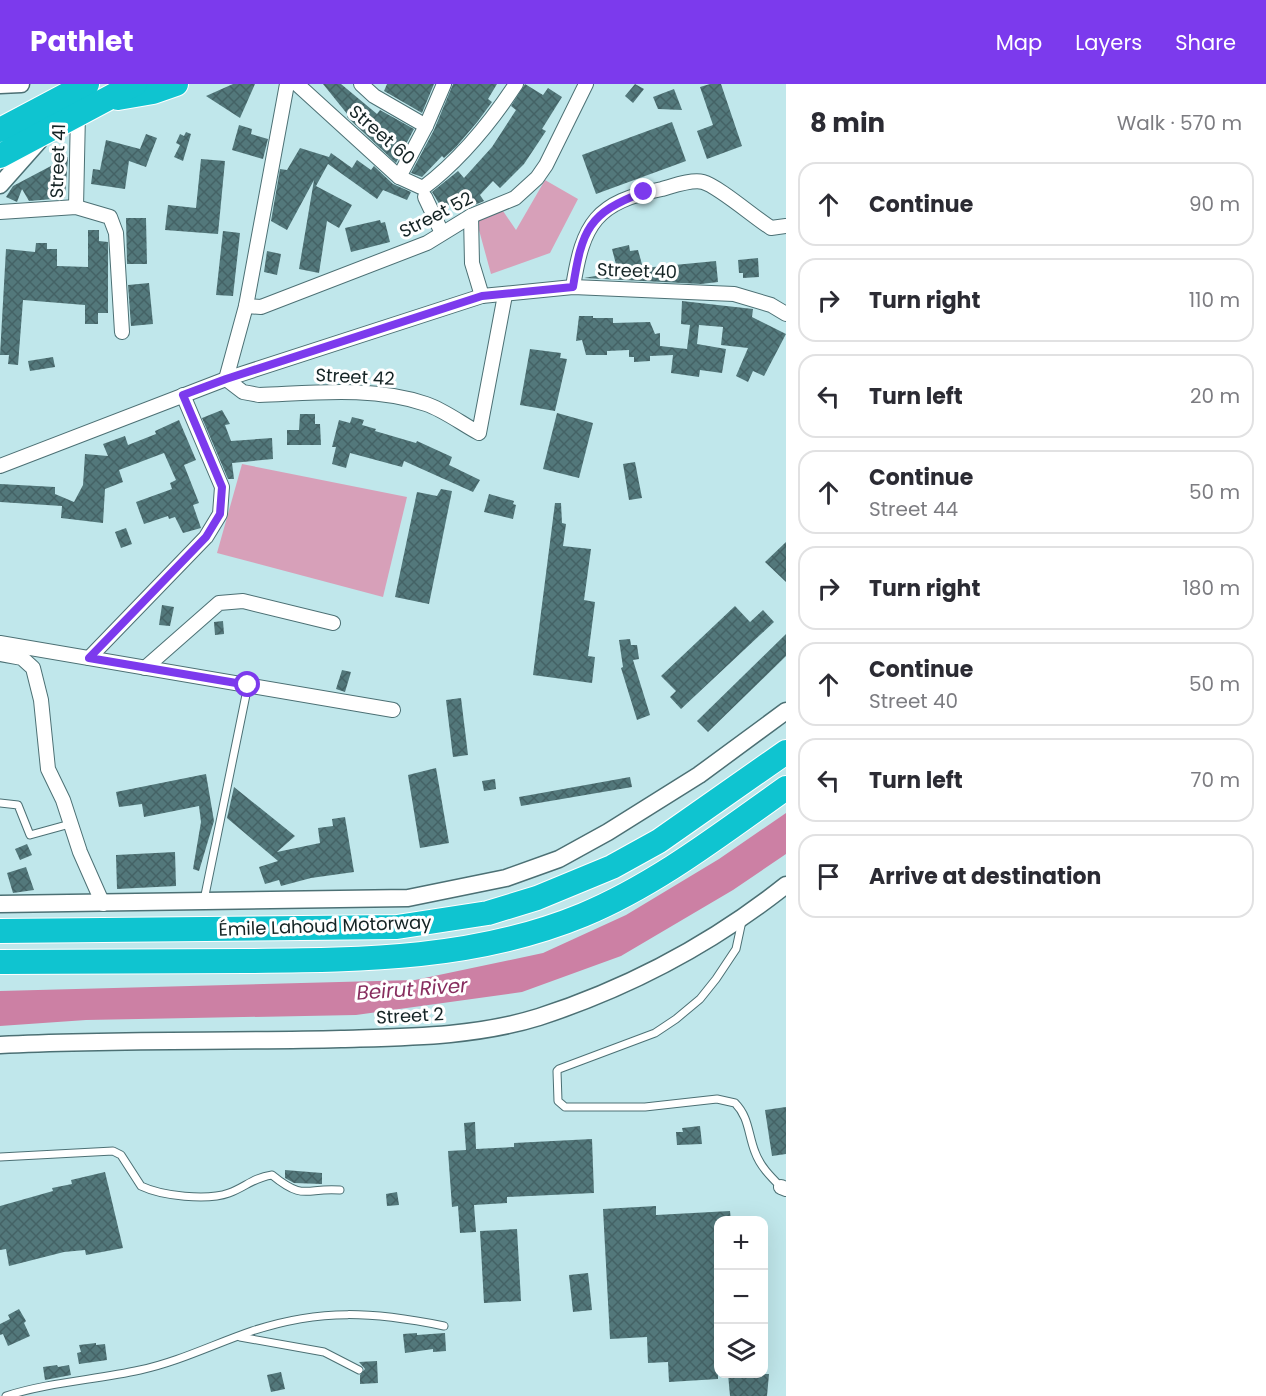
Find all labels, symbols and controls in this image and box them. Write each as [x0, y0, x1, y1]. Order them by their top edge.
text: Pathlet [30, 22, 134, 61]
text: Map [996, 28, 1042, 57]
text: Layers [1075, 28, 1142, 57]
text: Share [1175, 28, 1236, 57]
street label: Street 60 [344, 99, 421, 170]
text: 8 min [810, 105, 885, 141]
text: Walk · 570 m [1117, 109, 1242, 137]
street label: Street 41 [44, 123, 71, 199]
route end [630, 178, 656, 204]
street label: Street 52 [395, 185, 477, 244]
icon: ahead [812, 188, 845, 221]
text: Continue [869, 189, 973, 220]
text: 90 m [1189, 190, 1240, 218]
street label: Street 40 [597, 257, 677, 284]
icon: right [812, 284, 845, 317]
text: Turn right [869, 285, 980, 316]
text: 110 m [1189, 286, 1240, 314]
street label: Street 42 [315, 362, 395, 391]
icon: left [812, 380, 845, 413]
text: Turn left [869, 381, 963, 412]
text: 20 m [1190, 382, 1240, 410]
text: Continue [869, 462, 973, 493]
icon: ahead [812, 476, 845, 509]
text: 50 m [1189, 478, 1240, 506]
text: Street 44 [869, 495, 958, 523]
icon: right [812, 572, 845, 605]
text: Turn right [869, 573, 980, 604]
text: 180 m [1182, 574, 1240, 602]
text: Continue [869, 654, 973, 685]
icon: ahead [812, 668, 845, 701]
text: 50 m [1189, 670, 1240, 698]
route start [234, 671, 260, 697]
text: Street 40 [869, 687, 958, 715]
icon: left [812, 764, 845, 797]
text: Turn left [869, 765, 963, 796]
text: 70 m [1191, 766, 1240, 794]
icon: arrive [812, 860, 845, 893]
text: Arrive at destination [869, 861, 1101, 892]
street label: Émile Lahoud Motorway [218, 909, 432, 942]
water label: Beirut River [356, 971, 469, 1007]
street label: Street 2 [375, 1001, 445, 1030]
map controls [714, 1216, 768, 1378]
button: + [714, 1216, 768, 1270]
button: − [714, 1270, 768, 1324]
button: layers [714, 1324, 768, 1378]

